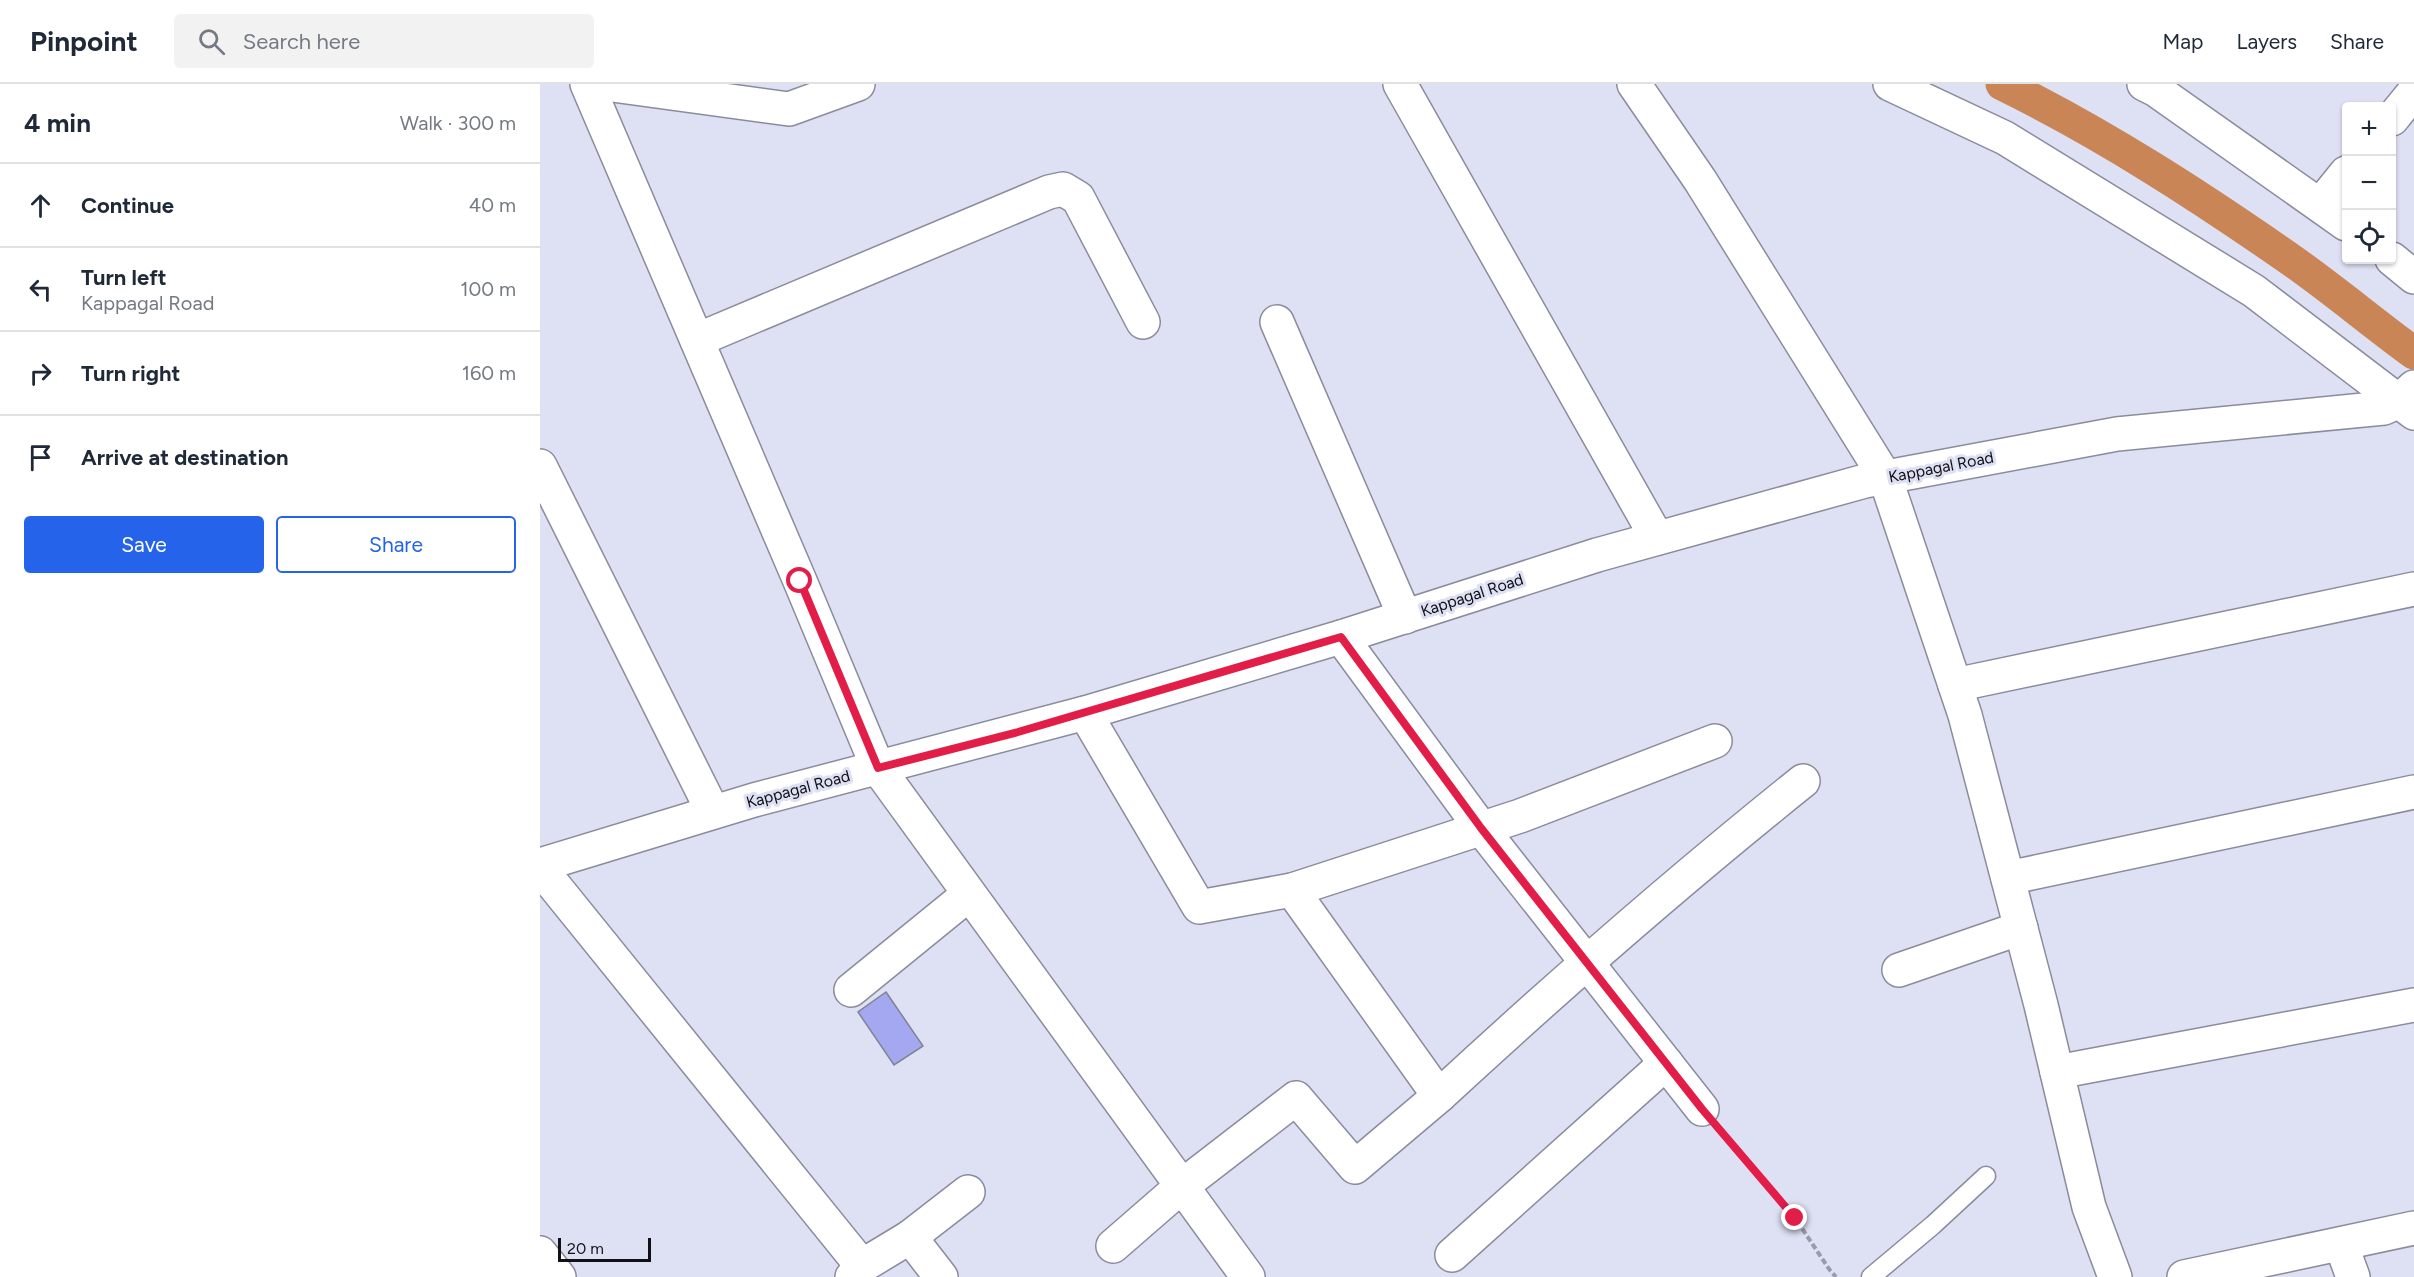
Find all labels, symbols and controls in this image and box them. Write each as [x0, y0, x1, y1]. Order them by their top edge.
search box [174, 14, 594, 68]
text: Pinpoint [30, 24, 138, 58]
icon: search [195, 25, 228, 58]
text: Search here [243, 28, 360, 55]
text: Map [2163, 29, 2203, 54]
text: Layers [2236, 29, 2297, 54]
text: Share [2330, 29, 2384, 54]
map controls [2342, 102, 2396, 264]
button: + [2342, 102, 2396, 156]
text: 4 min [24, 107, 91, 139]
text: Walk · 300 m [400, 111, 516, 135]
button: − [2342, 156, 2396, 210]
icon: ahead [24, 189, 57, 222]
text: Continue [81, 192, 174, 219]
text: 40 m [469, 193, 516, 217]
button: locate [2342, 210, 2396, 264]
text: Turn left [81, 264, 167, 291]
icon: left [24, 273, 57, 306]
text: 100 m [460, 277, 516, 301]
text: Kappagal Road [81, 291, 214, 315]
icon: right [24, 357, 57, 390]
text: Turn right [81, 360, 180, 387]
text: 160 m [462, 361, 516, 385]
icon: arrive [24, 441, 57, 474]
text: Arrive at destination [81, 444, 289, 471]
street label: Kappagal Road [1887, 447, 1995, 487]
button: Save [24, 516, 264, 573]
button: Share [276, 516, 516, 573]
route start [786, 567, 812, 593]
street label: Kappagal Road [1418, 569, 1526, 621]
street label: Kappagal Road [744, 766, 852, 812]
route end [1781, 1204, 1807, 1230]
scale bar [558, 1235, 651, 1262]
text: 20 m [567, 1239, 604, 1258]

